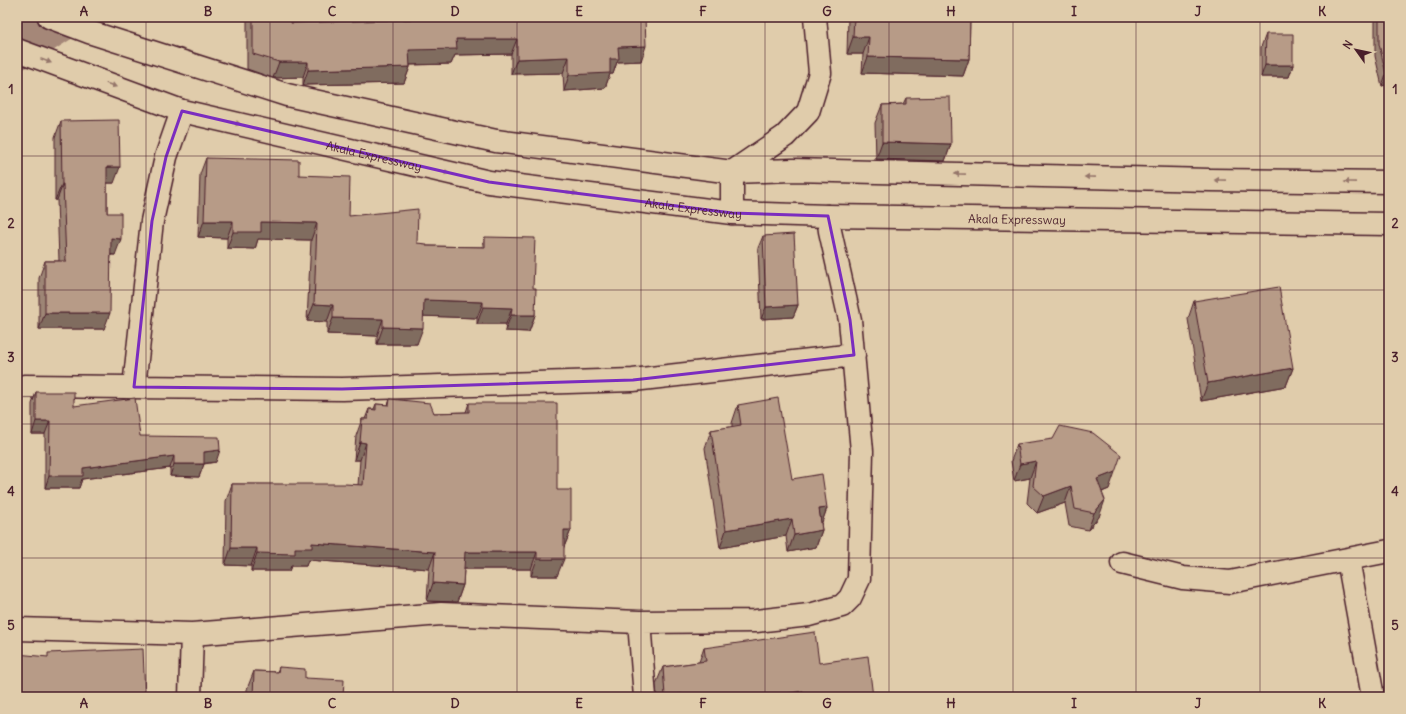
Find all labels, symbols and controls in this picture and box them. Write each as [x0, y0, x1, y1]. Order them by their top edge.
text: A [80, 3, 89, 20]
text: B [204, 3, 213, 20]
text: C [328, 3, 337, 20]
text: D [450, 3, 460, 20]
text: E [575, 3, 583, 20]
text: F [699, 3, 707, 20]
text: G [822, 3, 832, 20]
text: H [946, 3, 956, 20]
text: I [1071, 3, 1077, 20]
text: J [1195, 3, 1202, 20]
text: K [1318, 3, 1327, 20]
north arrow [1336, 30, 1376, 70]
text: N [1340, 38, 1356, 52]
one-way arrow [40, 58, 52, 64]
text: 1 [8, 81, 14, 98]
text: 1 [1392, 81, 1398, 98]
one-way arrow [106, 83, 118, 89]
one-way arrow [229, 121, 242, 127]
street label: Akala Expressway [325, 137, 423, 174]
one-way arrow [438, 169, 450, 175]
one-way arrow [953, 171, 966, 177]
one-way arrow [1083, 174, 1096, 180]
one-way arrow [1213, 177, 1226, 183]
one-way arrow [1343, 179, 1356, 185]
one-way arrow [566, 190, 578, 196]
street label: Akala Expressway [644, 194, 742, 221]
street label: Akala Expressway [968, 210, 1066, 227]
text: 2 [7, 215, 15, 232]
text: 2 [1391, 215, 1399, 232]
text: 3 [7, 349, 15, 366]
text: 3 [1391, 349, 1399, 366]
text: 4 [7, 483, 15, 500]
text: 4 [1391, 483, 1399, 500]
text: 5 [7, 617, 15, 634]
text: 5 [1391, 617, 1399, 634]
text: A [80, 695, 89, 712]
text: B [204, 695, 213, 712]
text: C [328, 695, 337, 712]
text: D [450, 695, 460, 712]
text: E [575, 695, 583, 712]
text: F [699, 695, 707, 712]
text: G [822, 695, 832, 712]
text: H [946, 695, 956, 712]
text: I [1071, 695, 1077, 712]
text: J [1195, 695, 1202, 712]
text: K [1318, 695, 1327, 712]

